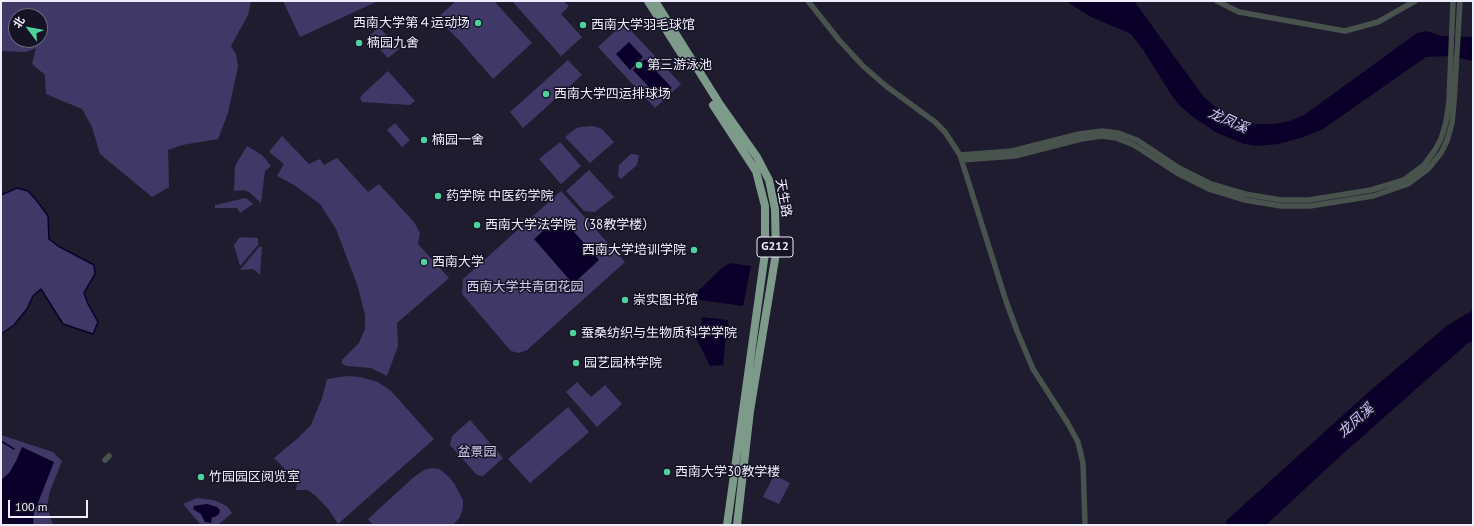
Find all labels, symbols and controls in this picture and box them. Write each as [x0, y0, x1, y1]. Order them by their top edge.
north arrow [8, 8, 48, 48]
text: 北 [10, 14, 28, 31]
place label: 西南大学第４运动场 [353, 15, 470, 31]
place label: 西南大学羽毛球馆 [591, 17, 695, 33]
marker: 西南大学第４运动场 [473, 18, 483, 28]
marker: 西南大学羽毛球馆 [578, 20, 588, 30]
place label: 楠园九舍 [367, 35, 419, 51]
marker: 楠园九舍 [354, 38, 364, 48]
place label: 第三游泳池 [647, 57, 712, 73]
marker: 第三游泳池 [634, 60, 644, 70]
place label: 西南大学四运排球场 [554, 86, 671, 102]
marker: 西南大学四运排球场 [541, 89, 551, 99]
water label: 龙凤溪 [1205, 105, 1251, 137]
place label: 楠园一舍 [432, 132, 484, 148]
marker: 楠园一舍 [419, 135, 429, 145]
street label: 天生路 [772, 177, 794, 219]
place label: 药学院 中医药学院 [446, 188, 553, 204]
marker: 药学院 中医药学院 [433, 191, 443, 201]
place label: 西南大学法学院（38教学楼） [485, 217, 655, 233]
marker: 西南大学法学院（38教学楼） [472, 220, 482, 230]
road number: G212 [757, 237, 793, 257]
place label: 西南大学培训学院 [582, 242, 686, 258]
marker: 西南大学培训学院 [689, 245, 699, 255]
place label: 西南大学 [432, 254, 484, 270]
marker: 西南大学 [419, 257, 429, 267]
park label: 西南大学共青团花园 [467, 279, 583, 295]
place label: 崇实图书馆 [633, 292, 698, 308]
marker: 崇实图书馆 [620, 295, 630, 305]
place label: 蚕桑纺织与生物质科学学院 [581, 325, 737, 341]
marker: 蚕桑纺织与生物质科学学院 [568, 328, 578, 338]
place label: 园艺园林学院 [584, 355, 662, 371]
marker: 园艺园林学院 [571, 358, 581, 368]
water label: 龙凤溪 [1335, 401, 1377, 441]
park label: 盆景园 [458, 444, 496, 460]
place label: 西南大学30教学楼 [675, 464, 780, 480]
marker: 西南大学30教学楼 [662, 467, 672, 477]
place label: 竹园园区阅览室 [209, 469, 300, 485]
marker: 竹园园区阅览室 [196, 472, 206, 482]
scale bar [10, 492, 90, 518]
text: 100 m [15, 499, 48, 514]

